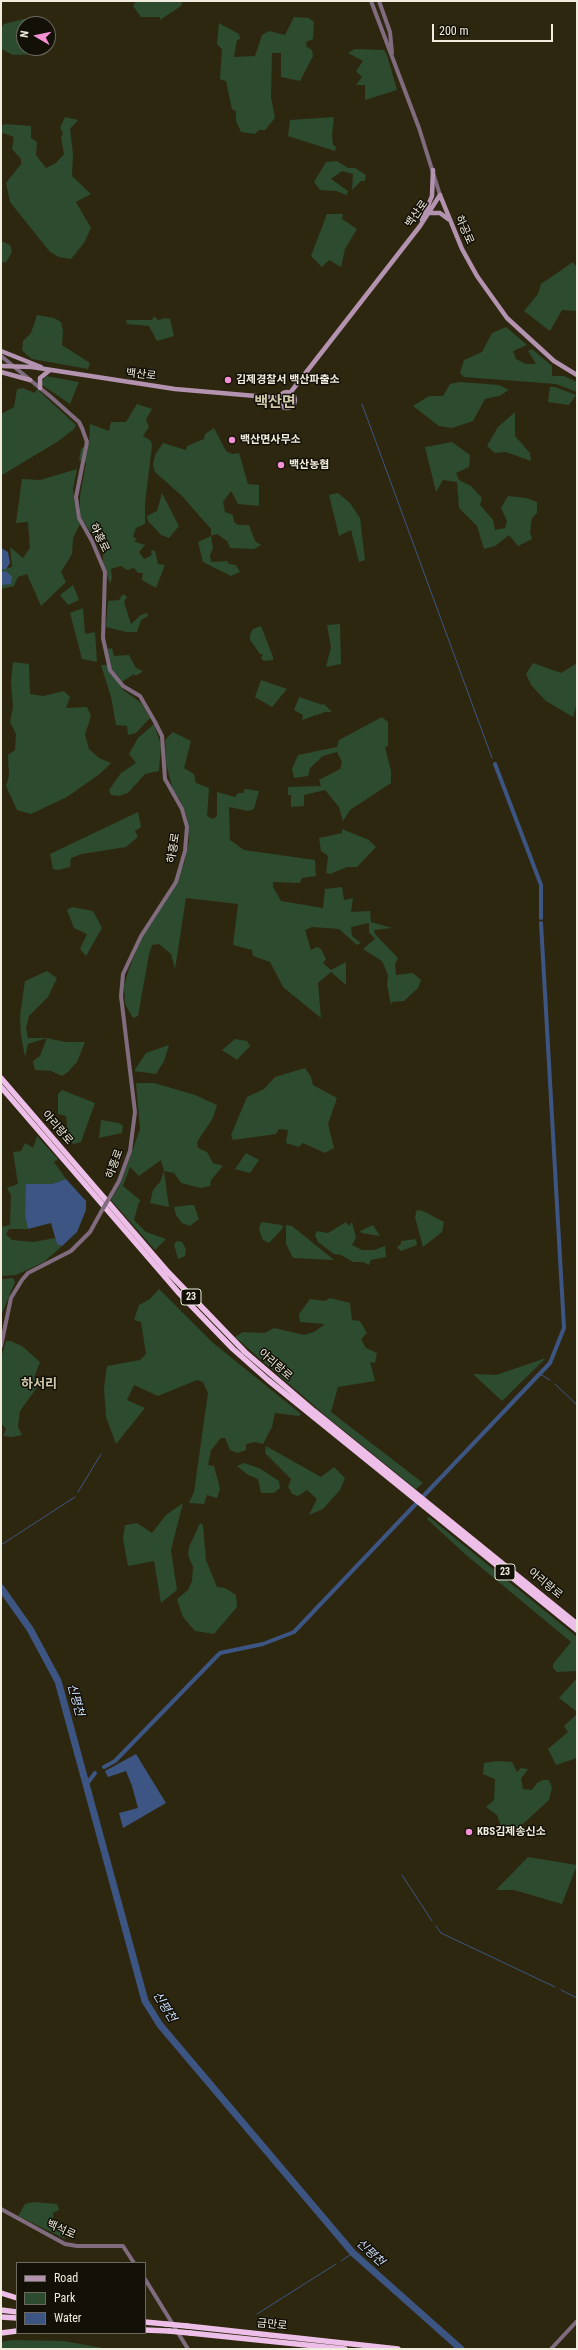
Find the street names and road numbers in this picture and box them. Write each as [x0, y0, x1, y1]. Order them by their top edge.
street label: 백산로 [403, 198, 431, 230]
street label: 하공로 [452, 213, 476, 247]
street label: 백산로 [125, 367, 157, 383]
street label: 하흥로 [86, 521, 112, 555]
street label: 하흥로 [165, 832, 183, 864]
street label: 아리랑로 [39, 1108, 75, 1148]
street label: 하흥로 [104, 1147, 126, 1181]
road number: 23 [181, 1289, 201, 1305]
street label: 아리랑로 [255, 1347, 295, 1383]
road number: 23 [495, 1564, 515, 1580]
street label: 아리랑로 [525, 1566, 565, 1602]
street label: 백석로 [44, 2218, 78, 2242]
street label: 금만로 [256, 2317, 288, 2333]

